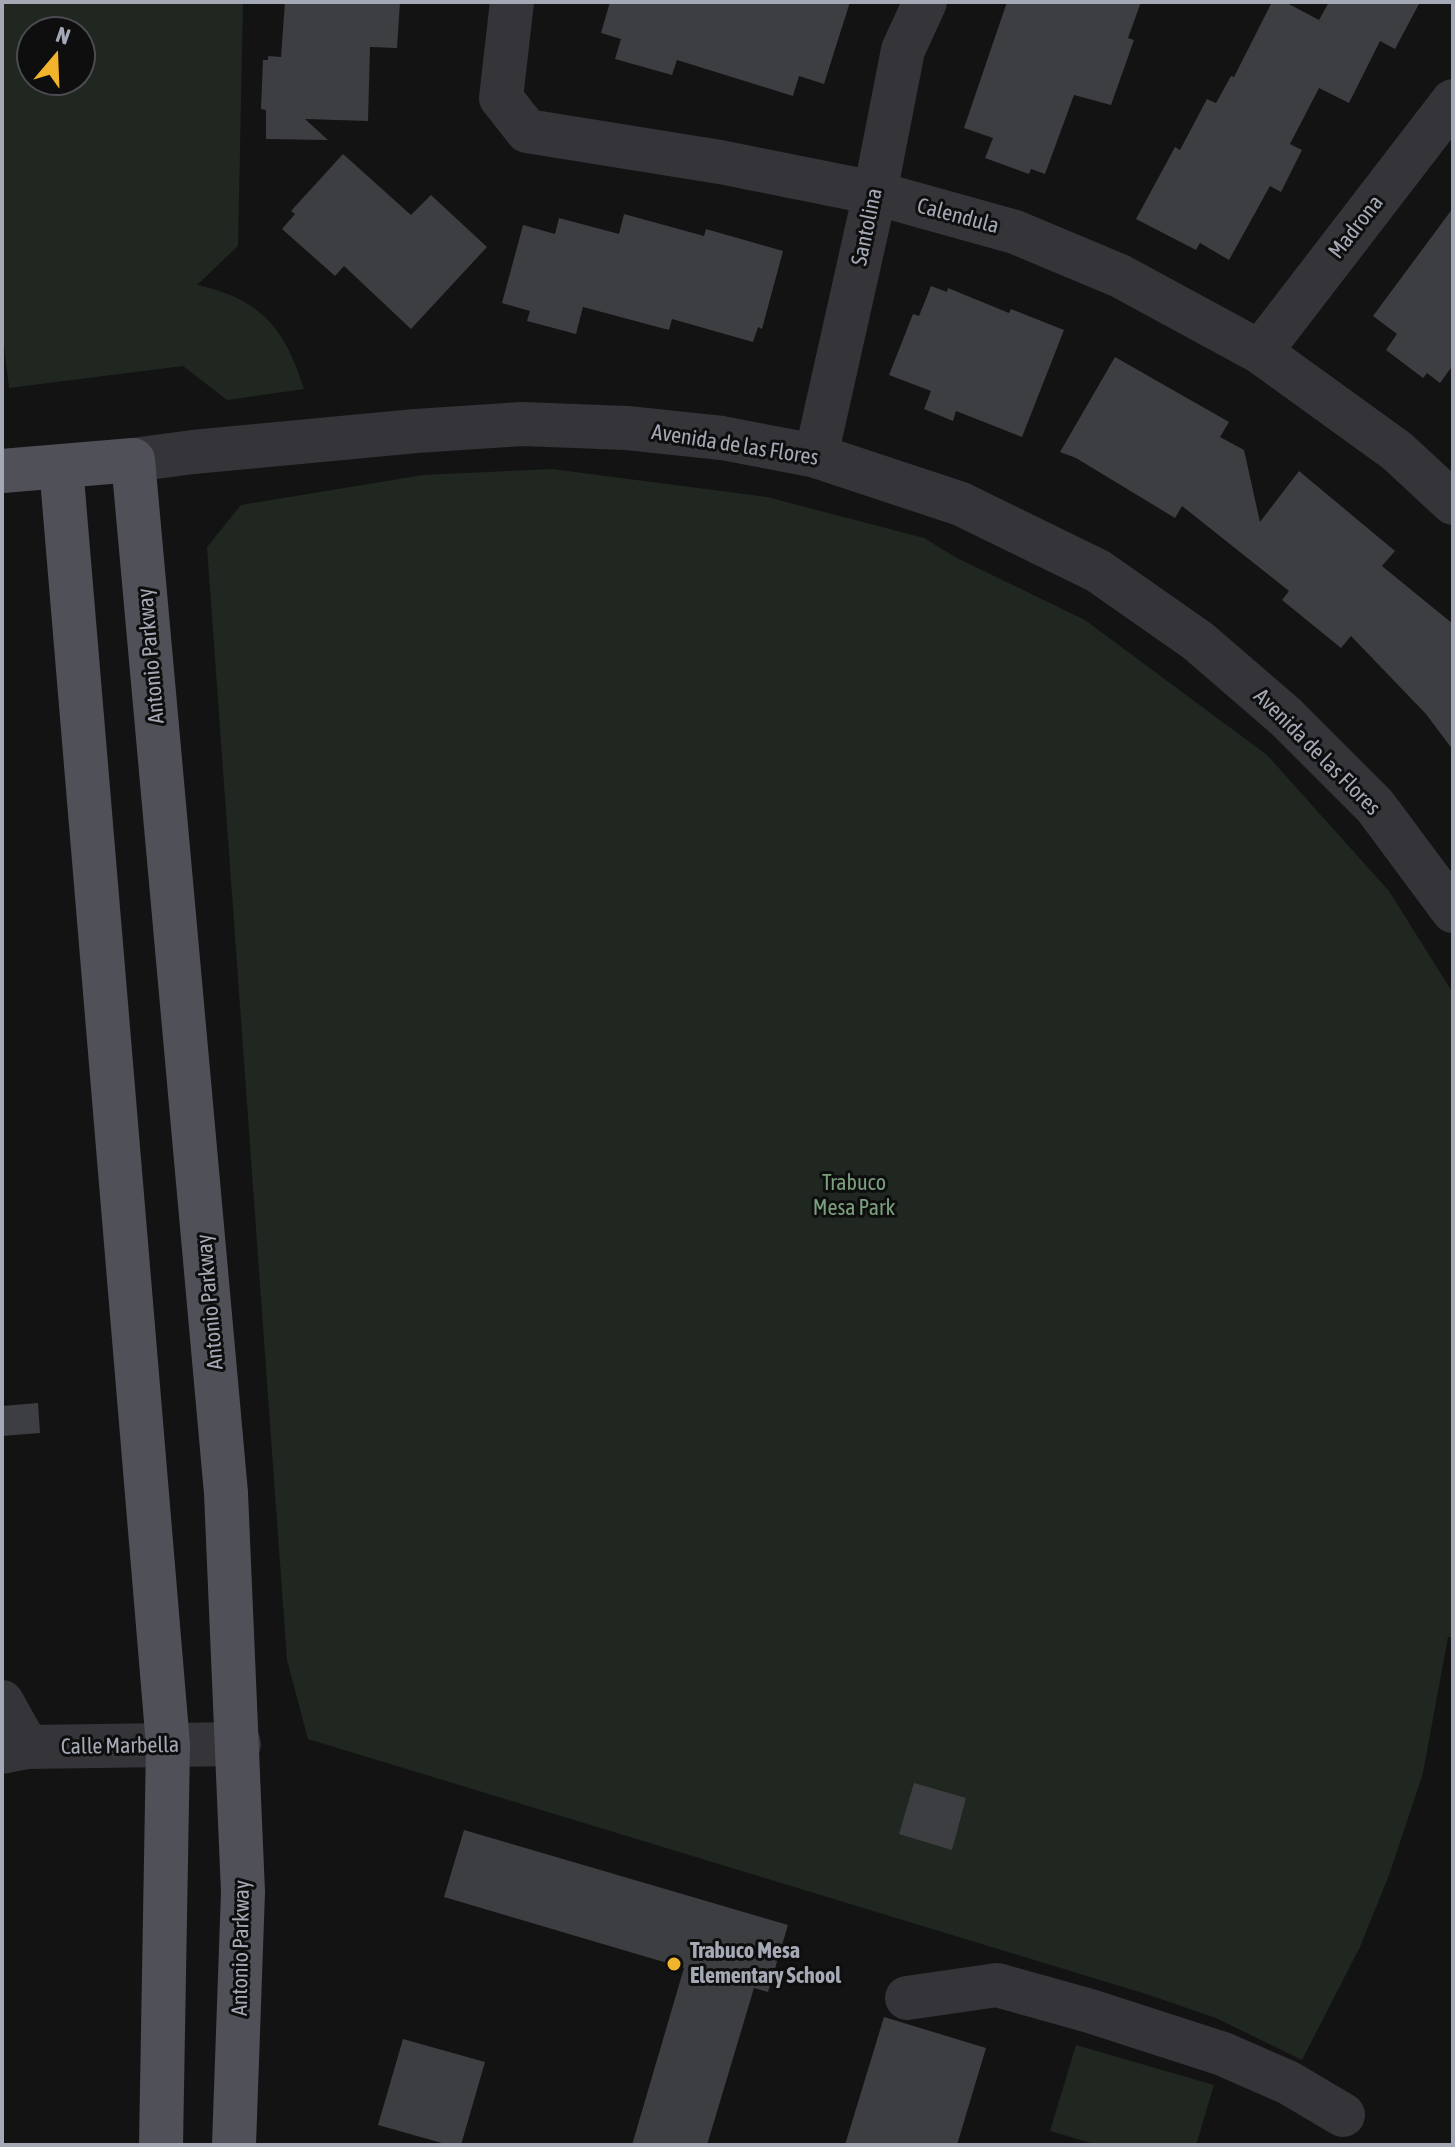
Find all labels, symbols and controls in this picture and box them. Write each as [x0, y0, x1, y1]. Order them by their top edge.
north arrow [16, 16, 96, 96]
text: N [53, 21, 74, 50]
street label: Santolina [846, 186, 888, 268]
street label: Madrona [1323, 190, 1389, 264]
street label: Calendula [914, 192, 1002, 240]
street label: Avenida de las Flores [650, 419, 820, 471]
street label: Antonio Parkway [132, 587, 170, 725]
street label: Avenida de las Flores [1248, 683, 1386, 821]
park label: Trabuco Mesa Park [813, 1170, 895, 1222]
street label: Antonio Parkway [191, 1233, 229, 1371]
street label: Calle Marbella [61, 1732, 179, 1760]
street label: Antonio Parkway [227, 1880, 255, 2016]
place label: Trabuco Mesa Elementary School [690, 1938, 841, 1990]
marker: Trabuco Mesa Elementary School [665, 1955, 683, 1973]

